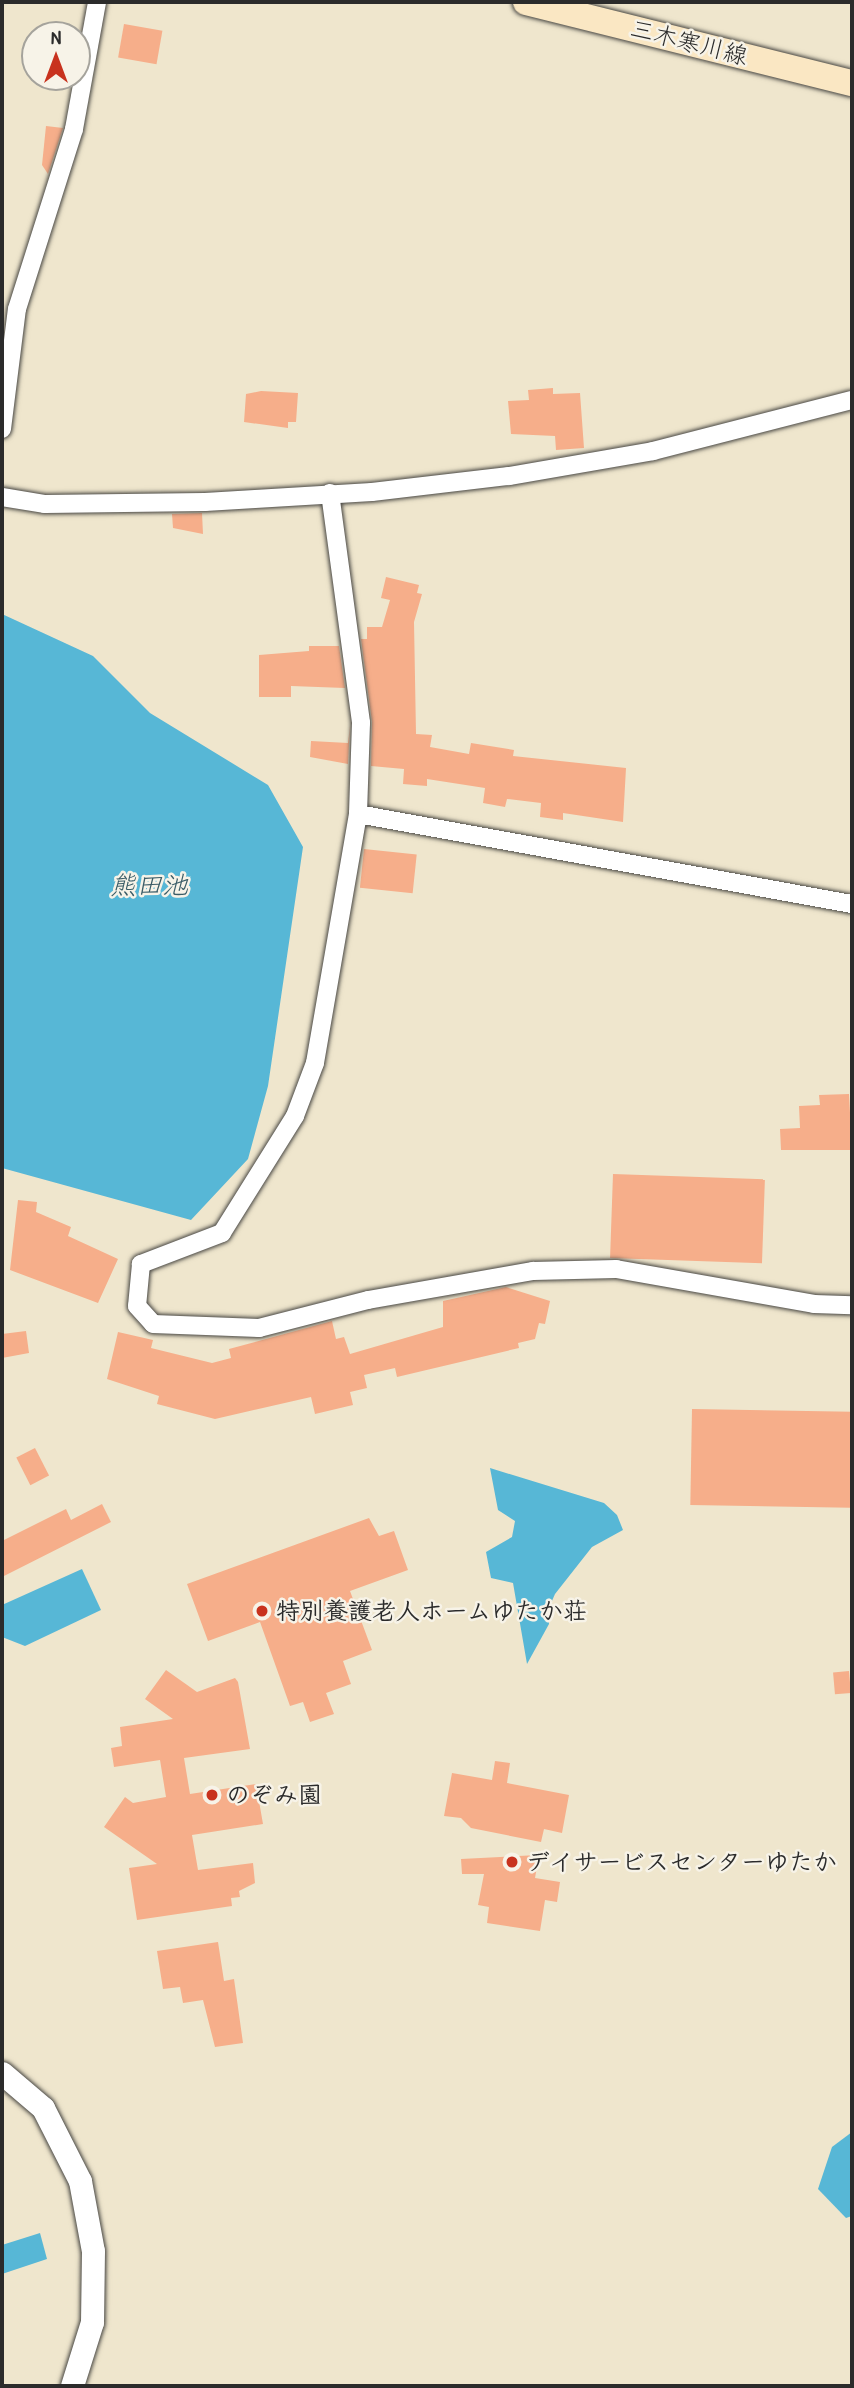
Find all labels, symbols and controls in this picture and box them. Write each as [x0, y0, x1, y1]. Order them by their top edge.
street label: 三木寒川線 [627, 14, 751, 70]
north arrow [21, 21, 91, 91]
text: N [51, 24, 61, 50]
water label: 熊田池 [110, 869, 188, 901]
place label: 特別養護老人ホームゆたか荘 [276, 1597, 588, 1625]
marker: 特別養護老人ホームゆたか荘 [254, 1603, 270, 1619]
place label: のぞみ園 [226, 1781, 322, 1809]
marker: のぞみ園 [204, 1787, 220, 1803]
place label: デイサービスセンターゆたか [526, 1848, 838, 1876]
marker: デイサービスセンターゆたか [504, 1854, 520, 1870]

